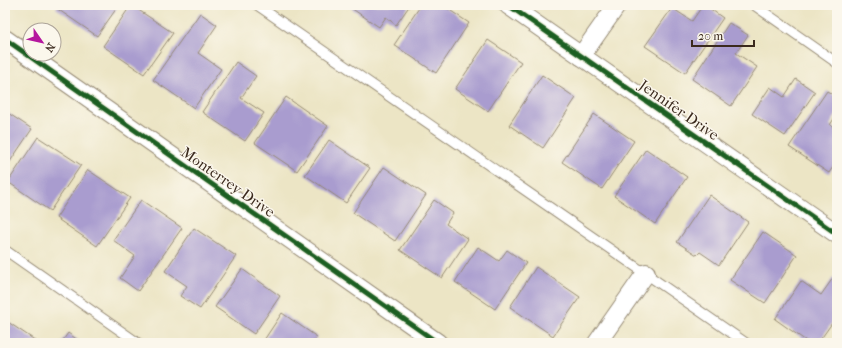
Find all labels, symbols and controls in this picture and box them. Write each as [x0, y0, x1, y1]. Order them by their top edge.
north arrow [22, 22, 62, 62]
scale bar [692, 22, 754, 48]
text: 20 m [698, 29, 723, 43]
text: N [42, 40, 58, 55]
street label: Jennifer Drive [635, 75, 723, 144]
street label: Monterrey Drive [178, 143, 279, 221]

